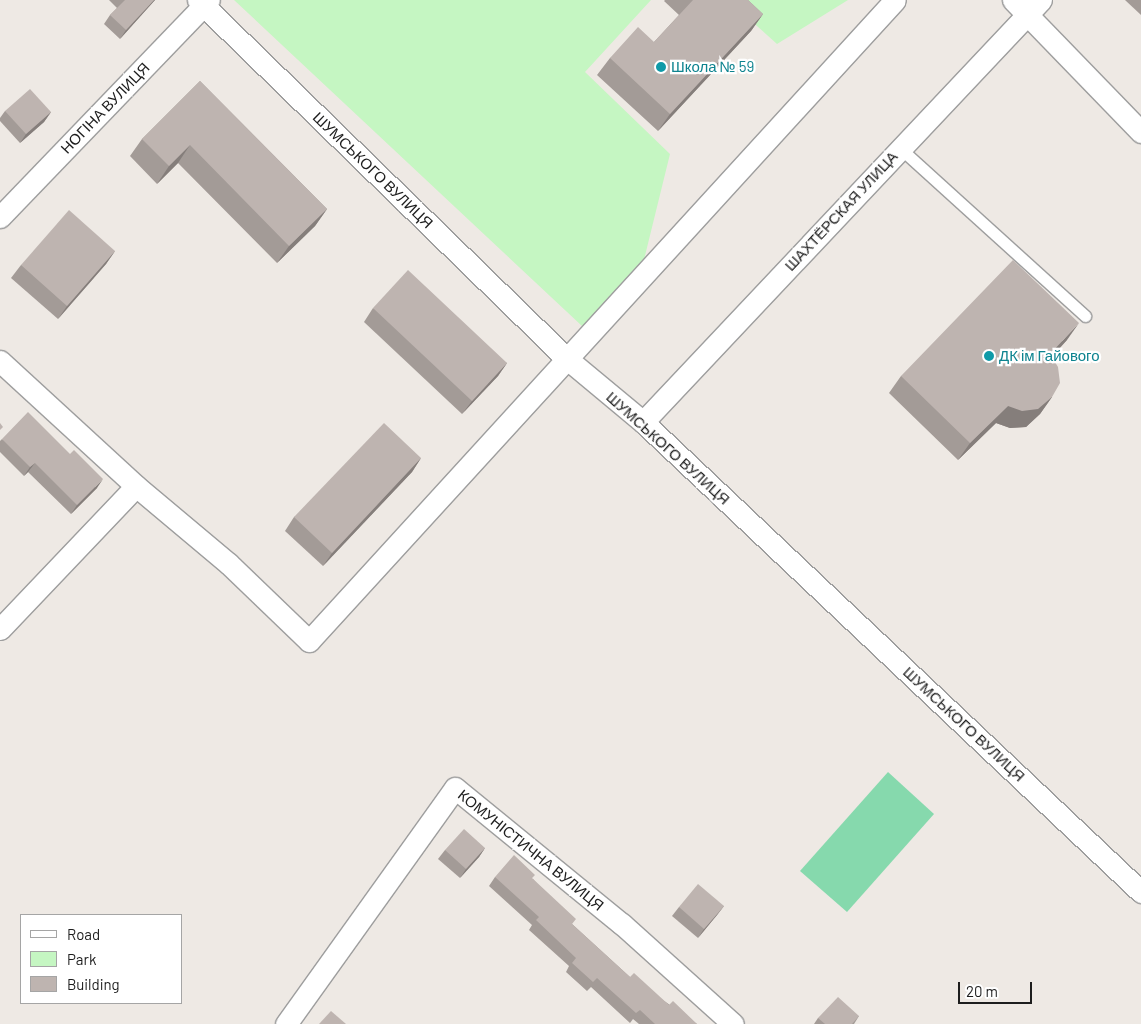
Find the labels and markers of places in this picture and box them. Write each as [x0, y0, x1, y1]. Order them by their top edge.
place label: Школа № 59 [671, 58, 754, 76]
marker: Школа № 59 [655, 61, 667, 73]
place label: ДК ім Гайового [999, 347, 1100, 365]
marker: ДК ім Гайового [983, 350, 995, 362]

